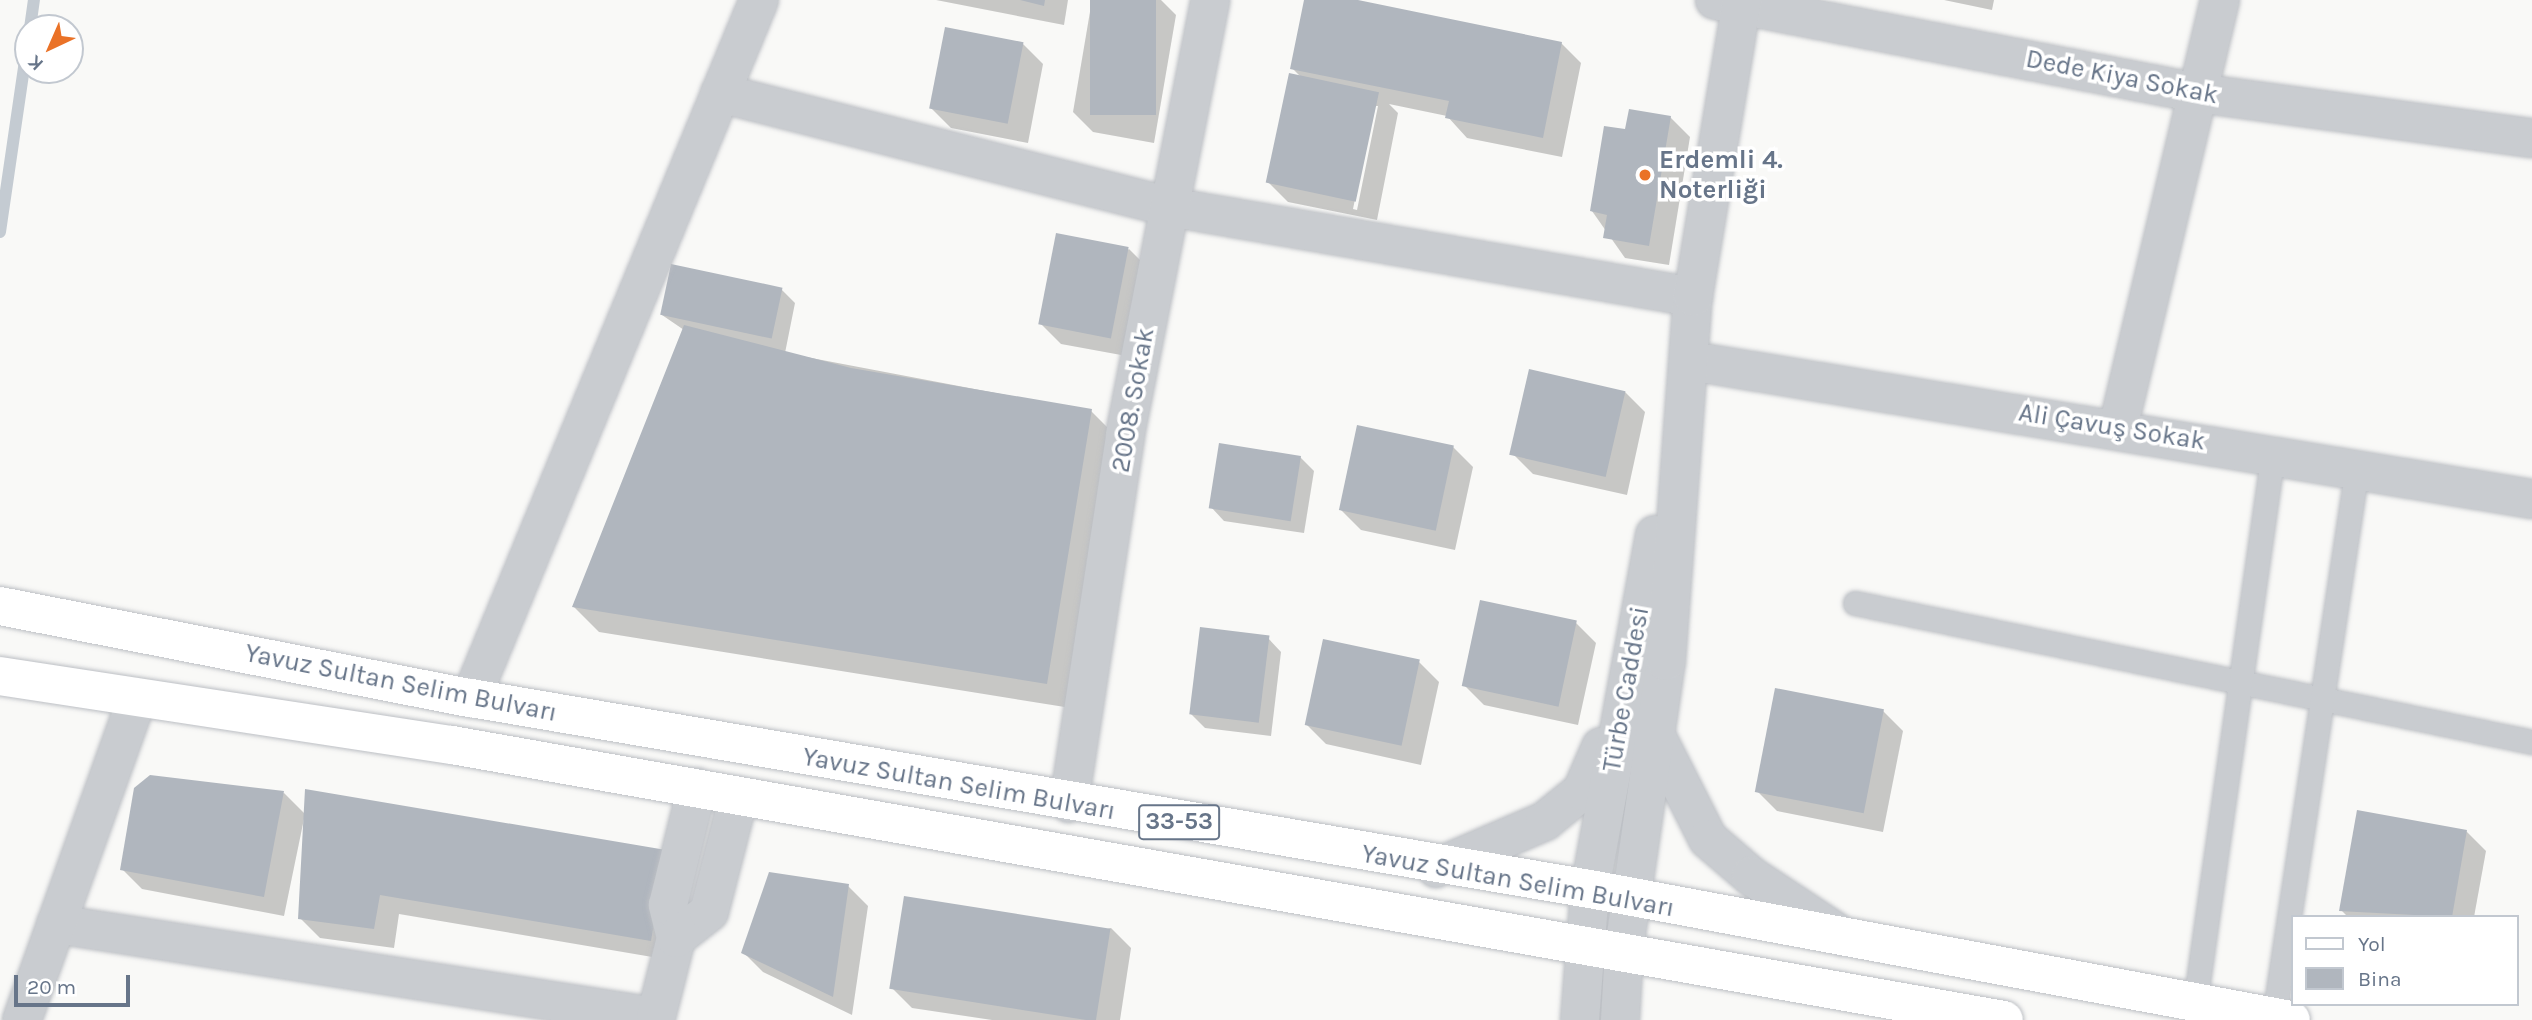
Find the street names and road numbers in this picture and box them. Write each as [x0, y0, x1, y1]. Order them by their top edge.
street label: Dede Kiya Sokak [2023, 43, 2221, 111]
street label: 2008. Sokak [1105, 325, 1161, 475]
street label: Ali Çavuş Sokak [2016, 397, 2208, 457]
street label: Türbe Caddesi [1596, 604, 1656, 774]
street label: Yavuz Sultan Selim Bulvarı [242, 637, 560, 729]
street label: Yavuz Sultan Selim Bulvarı [800, 741, 1118, 827]
road number: 33-53 [1137, 802, 1221, 842]
street label: Yavuz Sultan Selim Bulvarı [1359, 838, 1677, 924]

